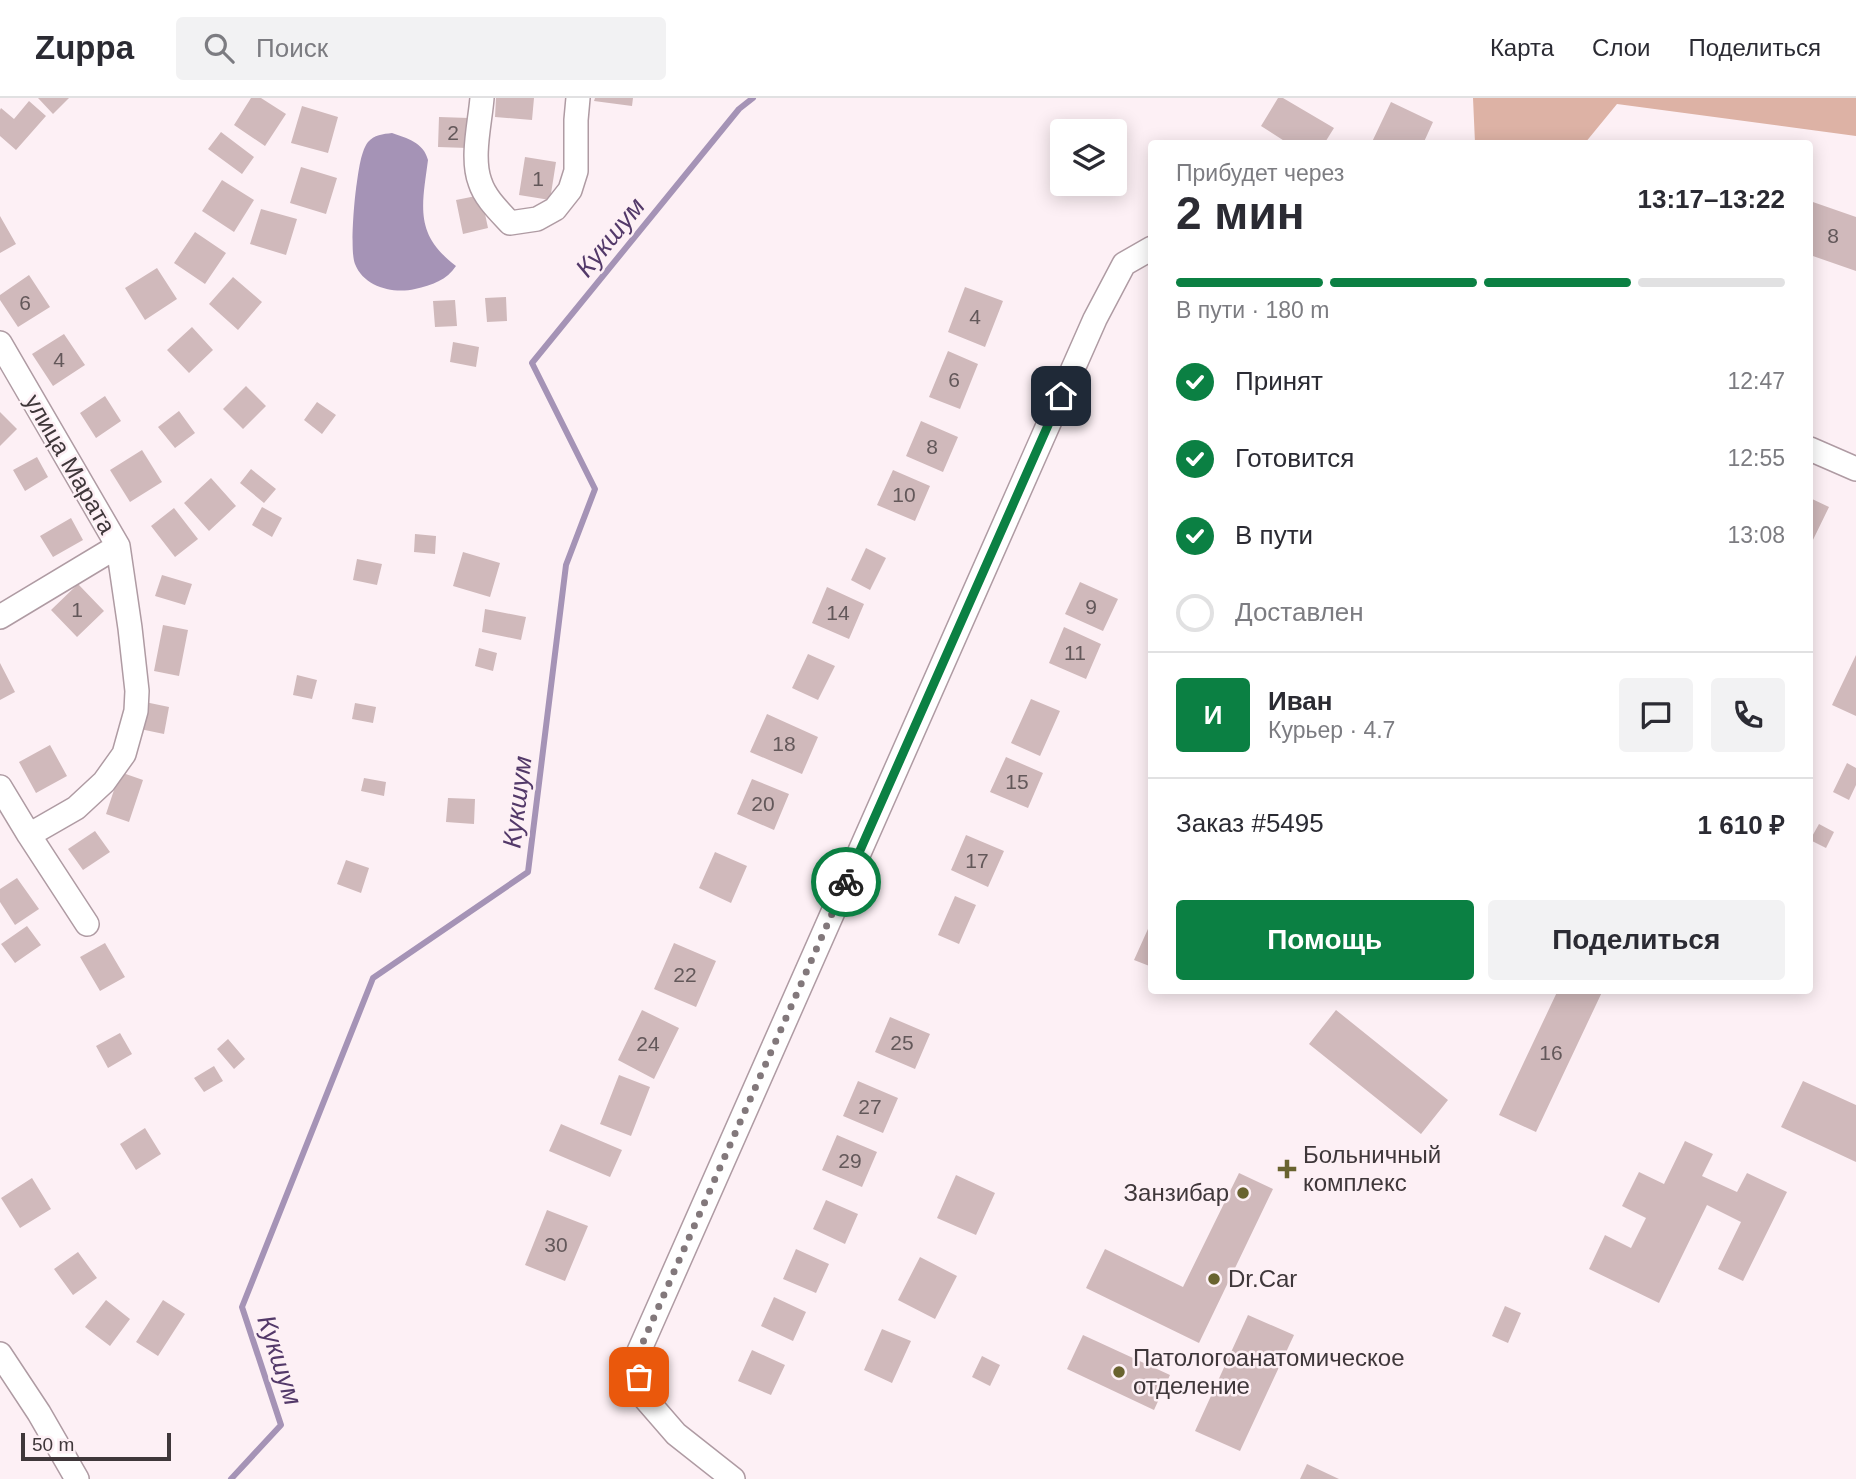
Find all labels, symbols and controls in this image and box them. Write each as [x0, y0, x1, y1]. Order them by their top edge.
search box [176, 17, 666, 80]
text: Zuppa [35, 29, 134, 66]
icon: search [200, 29, 238, 67]
text: Поиск [256, 33, 328, 63]
text: Карта [1490, 34, 1554, 61]
text: Слои [1592, 34, 1650, 61]
text: Поделиться [1688, 34, 1821, 61]
map controls [1050, 119, 1127, 196]
button: layers [1050, 119, 1127, 196]
house number: 2 [447, 121, 459, 144]
text: Прибудет через [1176, 160, 1344, 186]
house number: 1 [532, 167, 544, 190]
text: 13:17–13:22 [1638, 184, 1785, 214]
text: 2 мин [1176, 187, 1304, 239]
water label: Кукшум [569, 191, 651, 282]
house number: 8 [1827, 224, 1839, 247]
house number: 6 [19, 291, 31, 314]
text: В пути · 180 m [1176, 297, 1329, 323]
house number: 4 [969, 305, 981, 328]
house number: 4 [53, 348, 65, 371]
icon: check [1176, 363, 1214, 401]
pin [1031, 366, 1091, 426]
text: Принят [1235, 366, 1323, 396]
house number: 6 [948, 368, 960, 391]
text: 12:47 [1727, 368, 1785, 394]
icon: home [1042, 377, 1080, 415]
street label: улица Марата [20, 389, 122, 539]
house number: 8 [926, 435, 938, 458]
icon: check [1176, 440, 1214, 478]
text: Готовится [1235, 443, 1354, 473]
text: 12:55 [1727, 445, 1785, 471]
house number: 10 [892, 483, 916, 506]
icon: check [1176, 517, 1214, 555]
text: В пути [1235, 520, 1313, 550]
text: 13:08 [1727, 522, 1785, 548]
house number: 9 [1085, 595, 1097, 618]
text: Доставлен [1235, 597, 1364, 627]
house number: 1 [71, 598, 83, 621]
house number: 14 [826, 601, 850, 624]
house number: 11 [1064, 641, 1086, 664]
button: chat [1619, 678, 1693, 752]
button: phone [1711, 678, 1785, 752]
text: Иван [1268, 686, 1333, 716]
text: И [1204, 700, 1222, 730]
text: Курьер · 4.7 [1268, 717, 1395, 743]
house number: 18 [772, 732, 796, 755]
water label: Кукшум [496, 754, 538, 850]
house number: 15 [1005, 770, 1029, 793]
house number: 20 [751, 792, 775, 815]
text: Заказ #5495 [1176, 808, 1324, 838]
text: 1 610 ₽ [1698, 810, 1785, 840]
courier [811, 847, 881, 917]
house number: 17 [965, 849, 989, 872]
icon: bike [827, 863, 865, 901]
button: Помощь [1176, 900, 1474, 980]
button: Поделиться [1488, 900, 1785, 980]
house number: 22 [673, 963, 697, 986]
house number: 25 [890, 1031, 914, 1054]
house number: 24 [636, 1032, 660, 1055]
house number: 16 [1539, 1041, 1563, 1064]
house number: 27 [858, 1095, 882, 1118]
place label: Больничный комплекс [1303, 1141, 1441, 1196]
house number: 29 [838, 1149, 862, 1172]
marker: Больничный комплекс [1277, 1159, 1297, 1179]
place label: Занзибар [1124, 1179, 1229, 1206]
marker: Занзибар [1235, 1185, 1251, 1201]
house number: 30 [544, 1233, 568, 1256]
place label: Dr.Car [1228, 1265, 1297, 1292]
marker: Dr.Car [1206, 1271, 1222, 1287]
water label: Кукшум [251, 1311, 309, 1409]
place label: Патологоанатомическое отделение [1133, 1344, 1405, 1399]
pin [609, 1347, 669, 1407]
icon: bag [620, 1358, 658, 1396]
marker: Патологоанатомическое отделение [1111, 1364, 1127, 1380]
scale bar [21, 1430, 172, 1462]
text: 50 m [32, 1434, 74, 1455]

